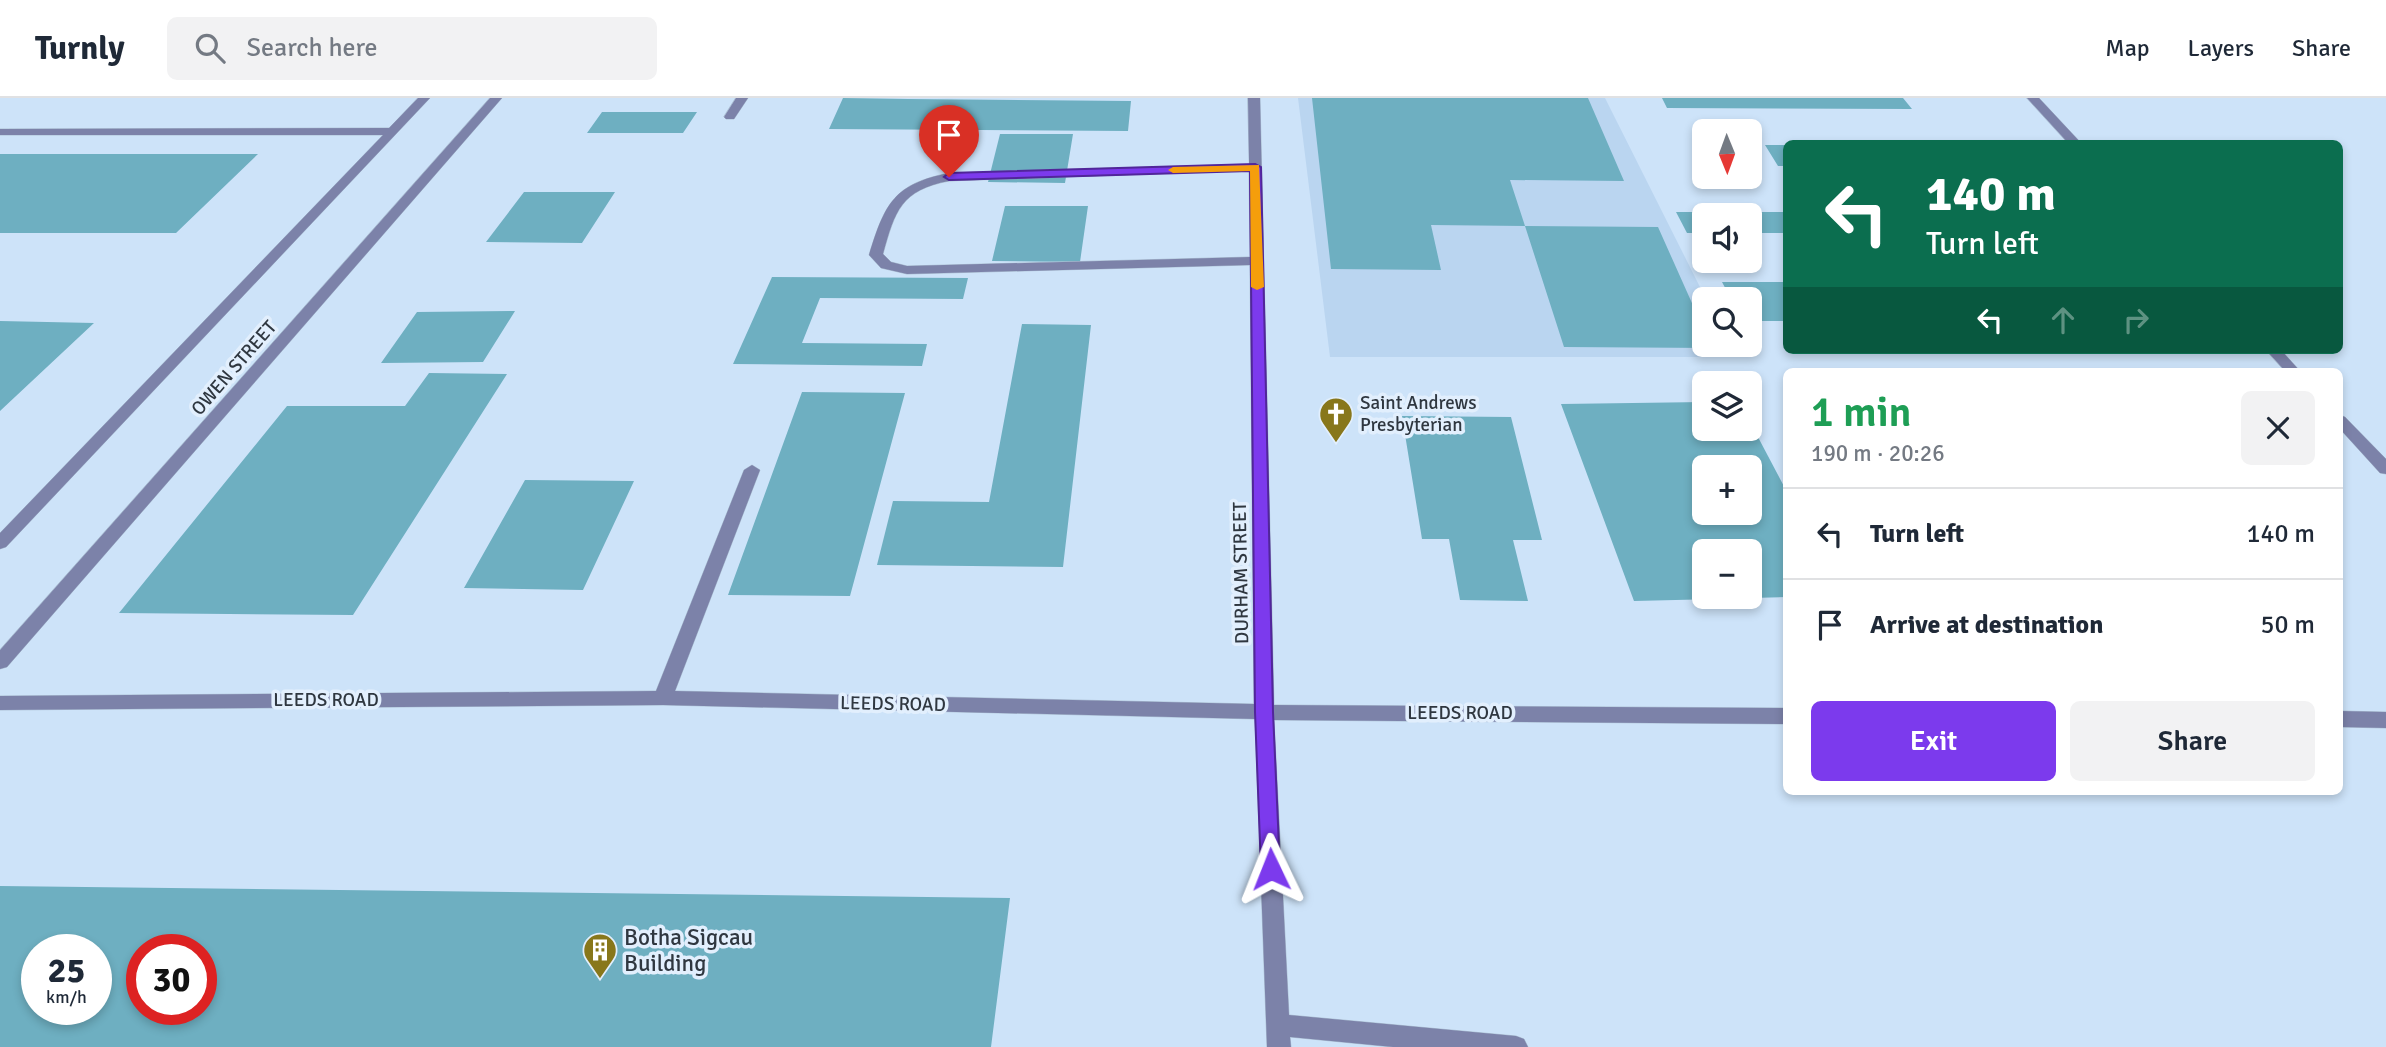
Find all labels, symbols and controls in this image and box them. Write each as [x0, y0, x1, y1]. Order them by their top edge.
search box [167, 17, 657, 80]
text: Turnly [35, 28, 125, 69]
icon: search [191, 29, 229, 67]
text: Search here [247, 32, 378, 64]
text: Map [2105, 33, 2150, 63]
text: Layers [2188, 33, 2254, 63]
text: Share [2292, 33, 2351, 63]
pin [919, 105, 979, 177]
icon: arrive [930, 116, 968, 154]
north arrow [1692, 119, 1762, 189]
map controls [1692, 119, 1762, 609]
text: 140 m [1926, 164, 2056, 224]
icon: left [1811, 168, 1902, 259]
button: sound [1692, 203, 1762, 273]
text: Turn left [1926, 224, 2039, 263]
button: search [1692, 287, 1762, 357]
icon: left [1971, 301, 2009, 339]
icon: ahead [2044, 301, 2082, 339]
icon: right [2117, 301, 2155, 339]
street label: OWEN STREET [186, 315, 282, 420]
button: layers [1692, 371, 1762, 441]
text: 1 min [1811, 387, 1912, 438]
place label: Saint Andrews Presbyterian [1360, 391, 1477, 437]
button: close [2241, 391, 2315, 465]
church icon: Saint Andrews Presbyterian [1317, 395, 1355, 444]
text: 190 m · 20:26 [1811, 439, 1945, 468]
button: + [1692, 455, 1762, 525]
street label: DURHAM STREET [1228, 501, 1254, 644]
icon: left [1811, 515, 1849, 553]
text: Turn left [1870, 518, 1964, 550]
text: 140 m [2246, 518, 2315, 550]
button: − [1692, 539, 1762, 609]
icon: arrive [1811, 606, 1849, 644]
text: Arrive at destination [1870, 609, 2103, 641]
text: 50 m [2260, 609, 2315, 641]
street label: LEEDS ROAD [273, 688, 379, 712]
street label: LEEDS ROAD [840, 691, 946, 717]
street label: LEEDS ROAD [1407, 701, 1513, 725]
button: Exit [1811, 701, 2056, 781]
button: Share [2070, 701, 2315, 781]
position arrow [1234, 832, 1308, 906]
place label: Botha Sigcau Building [624, 923, 753, 978]
building icon: Botha Sigcau Building [581, 931, 619, 980]
speed limit sign: 30 [126, 934, 217, 1025]
text: 25 [48, 949, 85, 992]
text: km/h [46, 986, 87, 1008]

